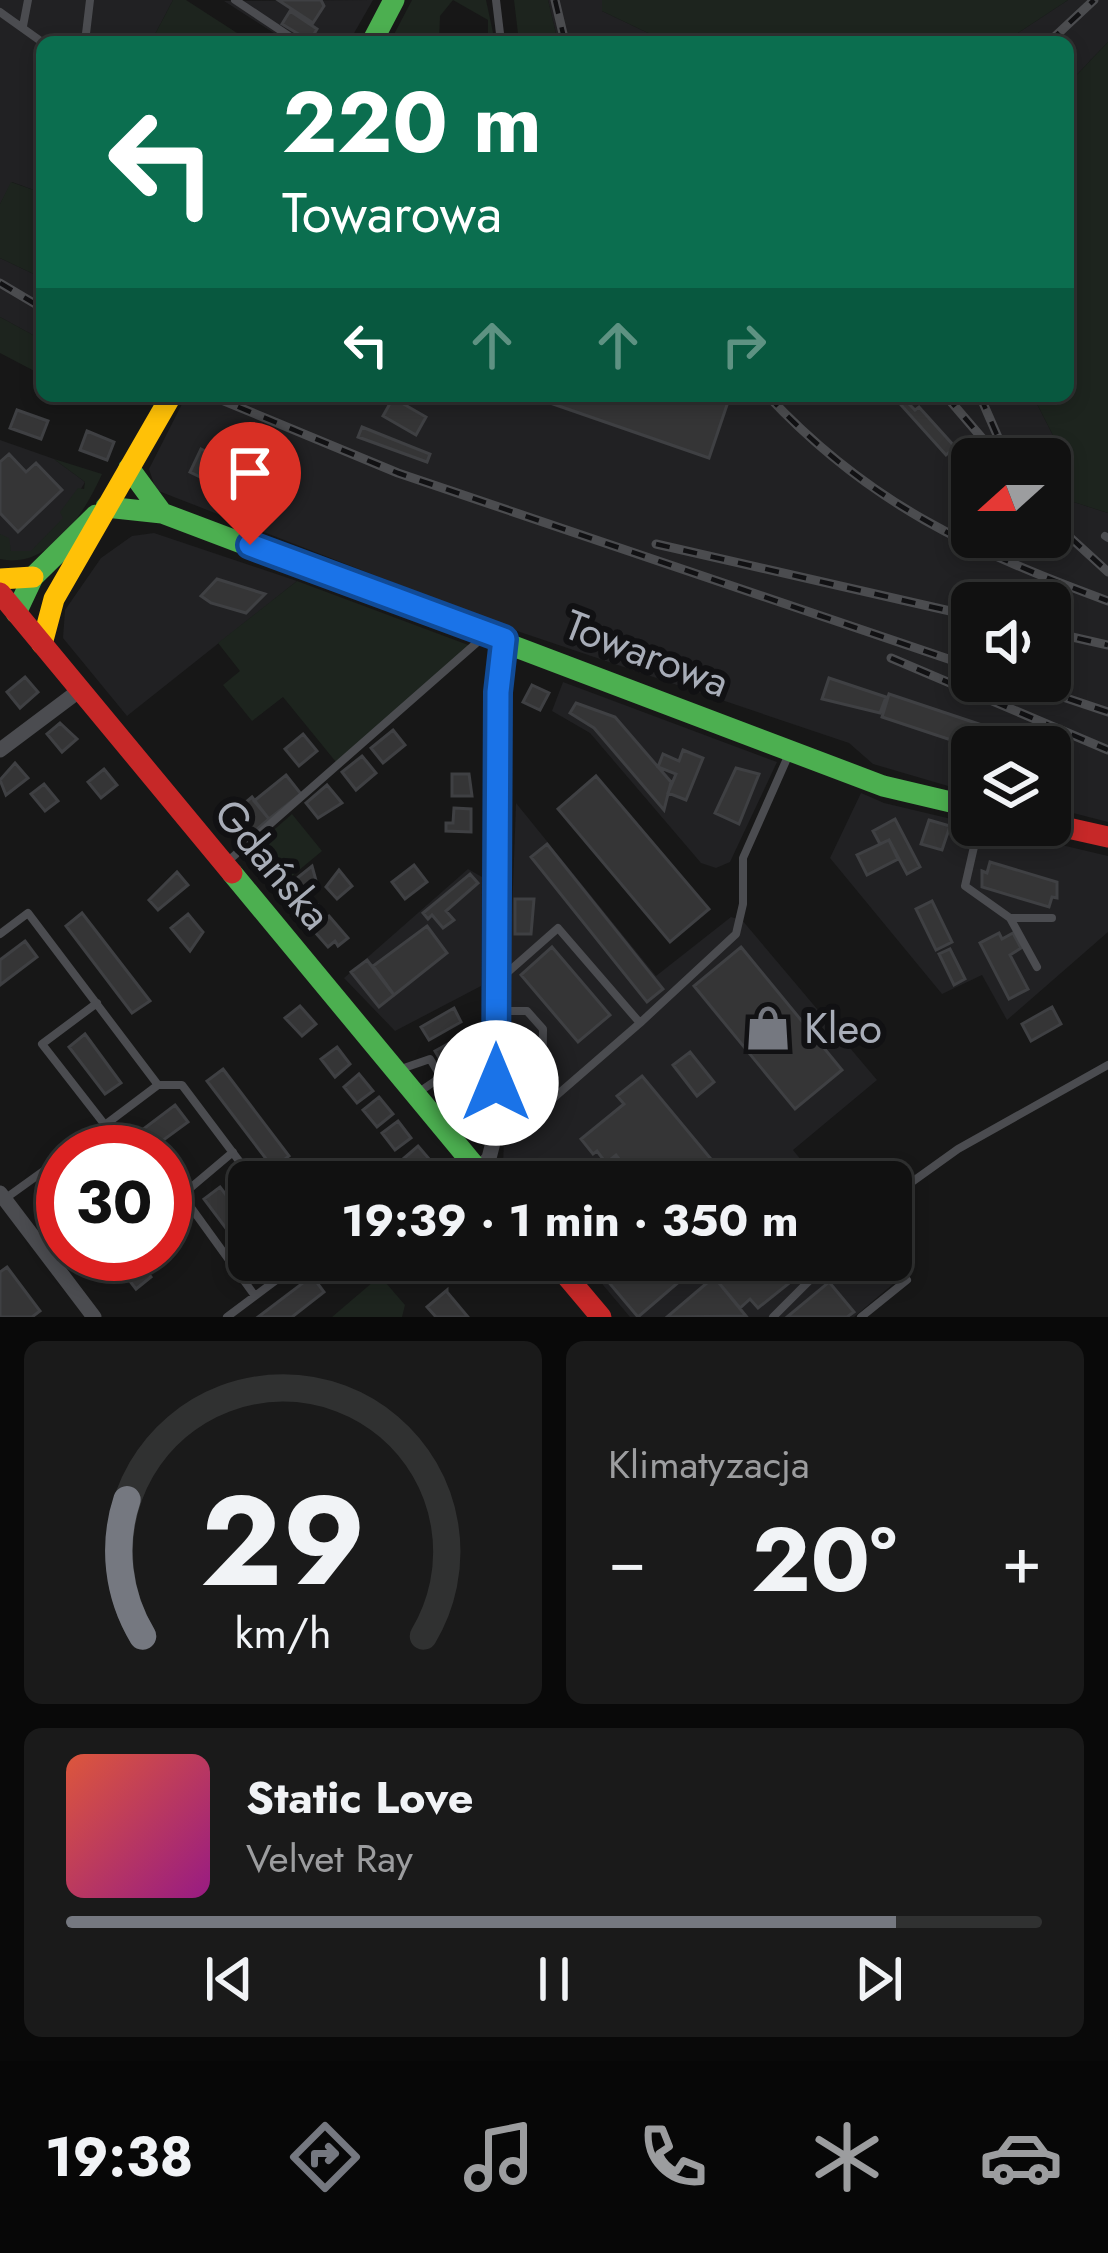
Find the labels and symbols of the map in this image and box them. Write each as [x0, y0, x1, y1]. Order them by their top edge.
pin [199, 422, 301, 545]
north arrow [951, 438, 1071, 558]
street label: Towarowa [556, 594, 738, 713]
street label: Gdańska [200, 786, 346, 943]
place label: Kleo [804, 998, 882, 1059]
shop icon: Kleo [743, 1003, 793, 1053]
position arrow [433, 1020, 559, 1146]
speed limit sign: 30 [36, 1125, 192, 1281]

